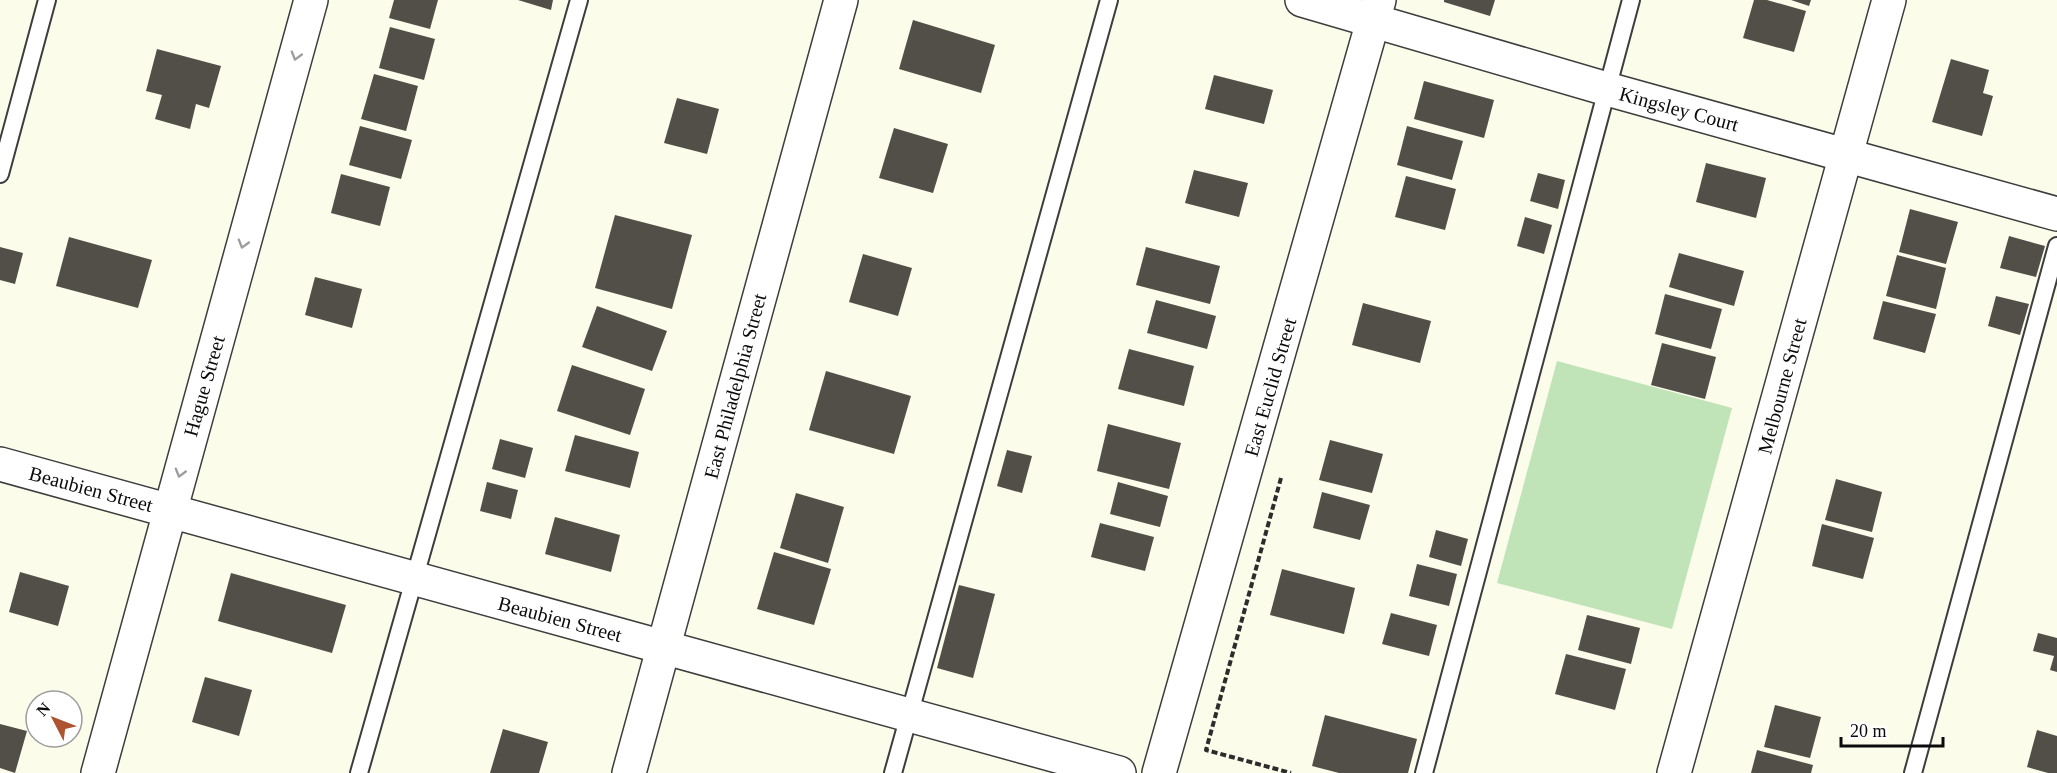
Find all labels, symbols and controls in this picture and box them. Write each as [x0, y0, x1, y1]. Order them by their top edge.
one-way arrow [290, 51, 303, 61]
street label: Kingsley Court [1617, 82, 1742, 137]
one-way arrow [238, 239, 251, 249]
street label: East Philadelphia Street [700, 290, 771, 481]
street label: East Euclid Street [1240, 315, 1300, 459]
street label: Melbourne Street [1753, 315, 1811, 456]
street label: Hague Street [179, 333, 230, 439]
street label: Beaubien Street [27, 462, 156, 516]
one-way arrow [175, 467, 187, 477]
street label: Beaubien Street [496, 592, 625, 646]
north arrow [24, 689, 84, 749]
text: N [33, 699, 54, 719]
scale bar [1841, 710, 1943, 748]
text: 20 m [1850, 721, 1887, 741]

